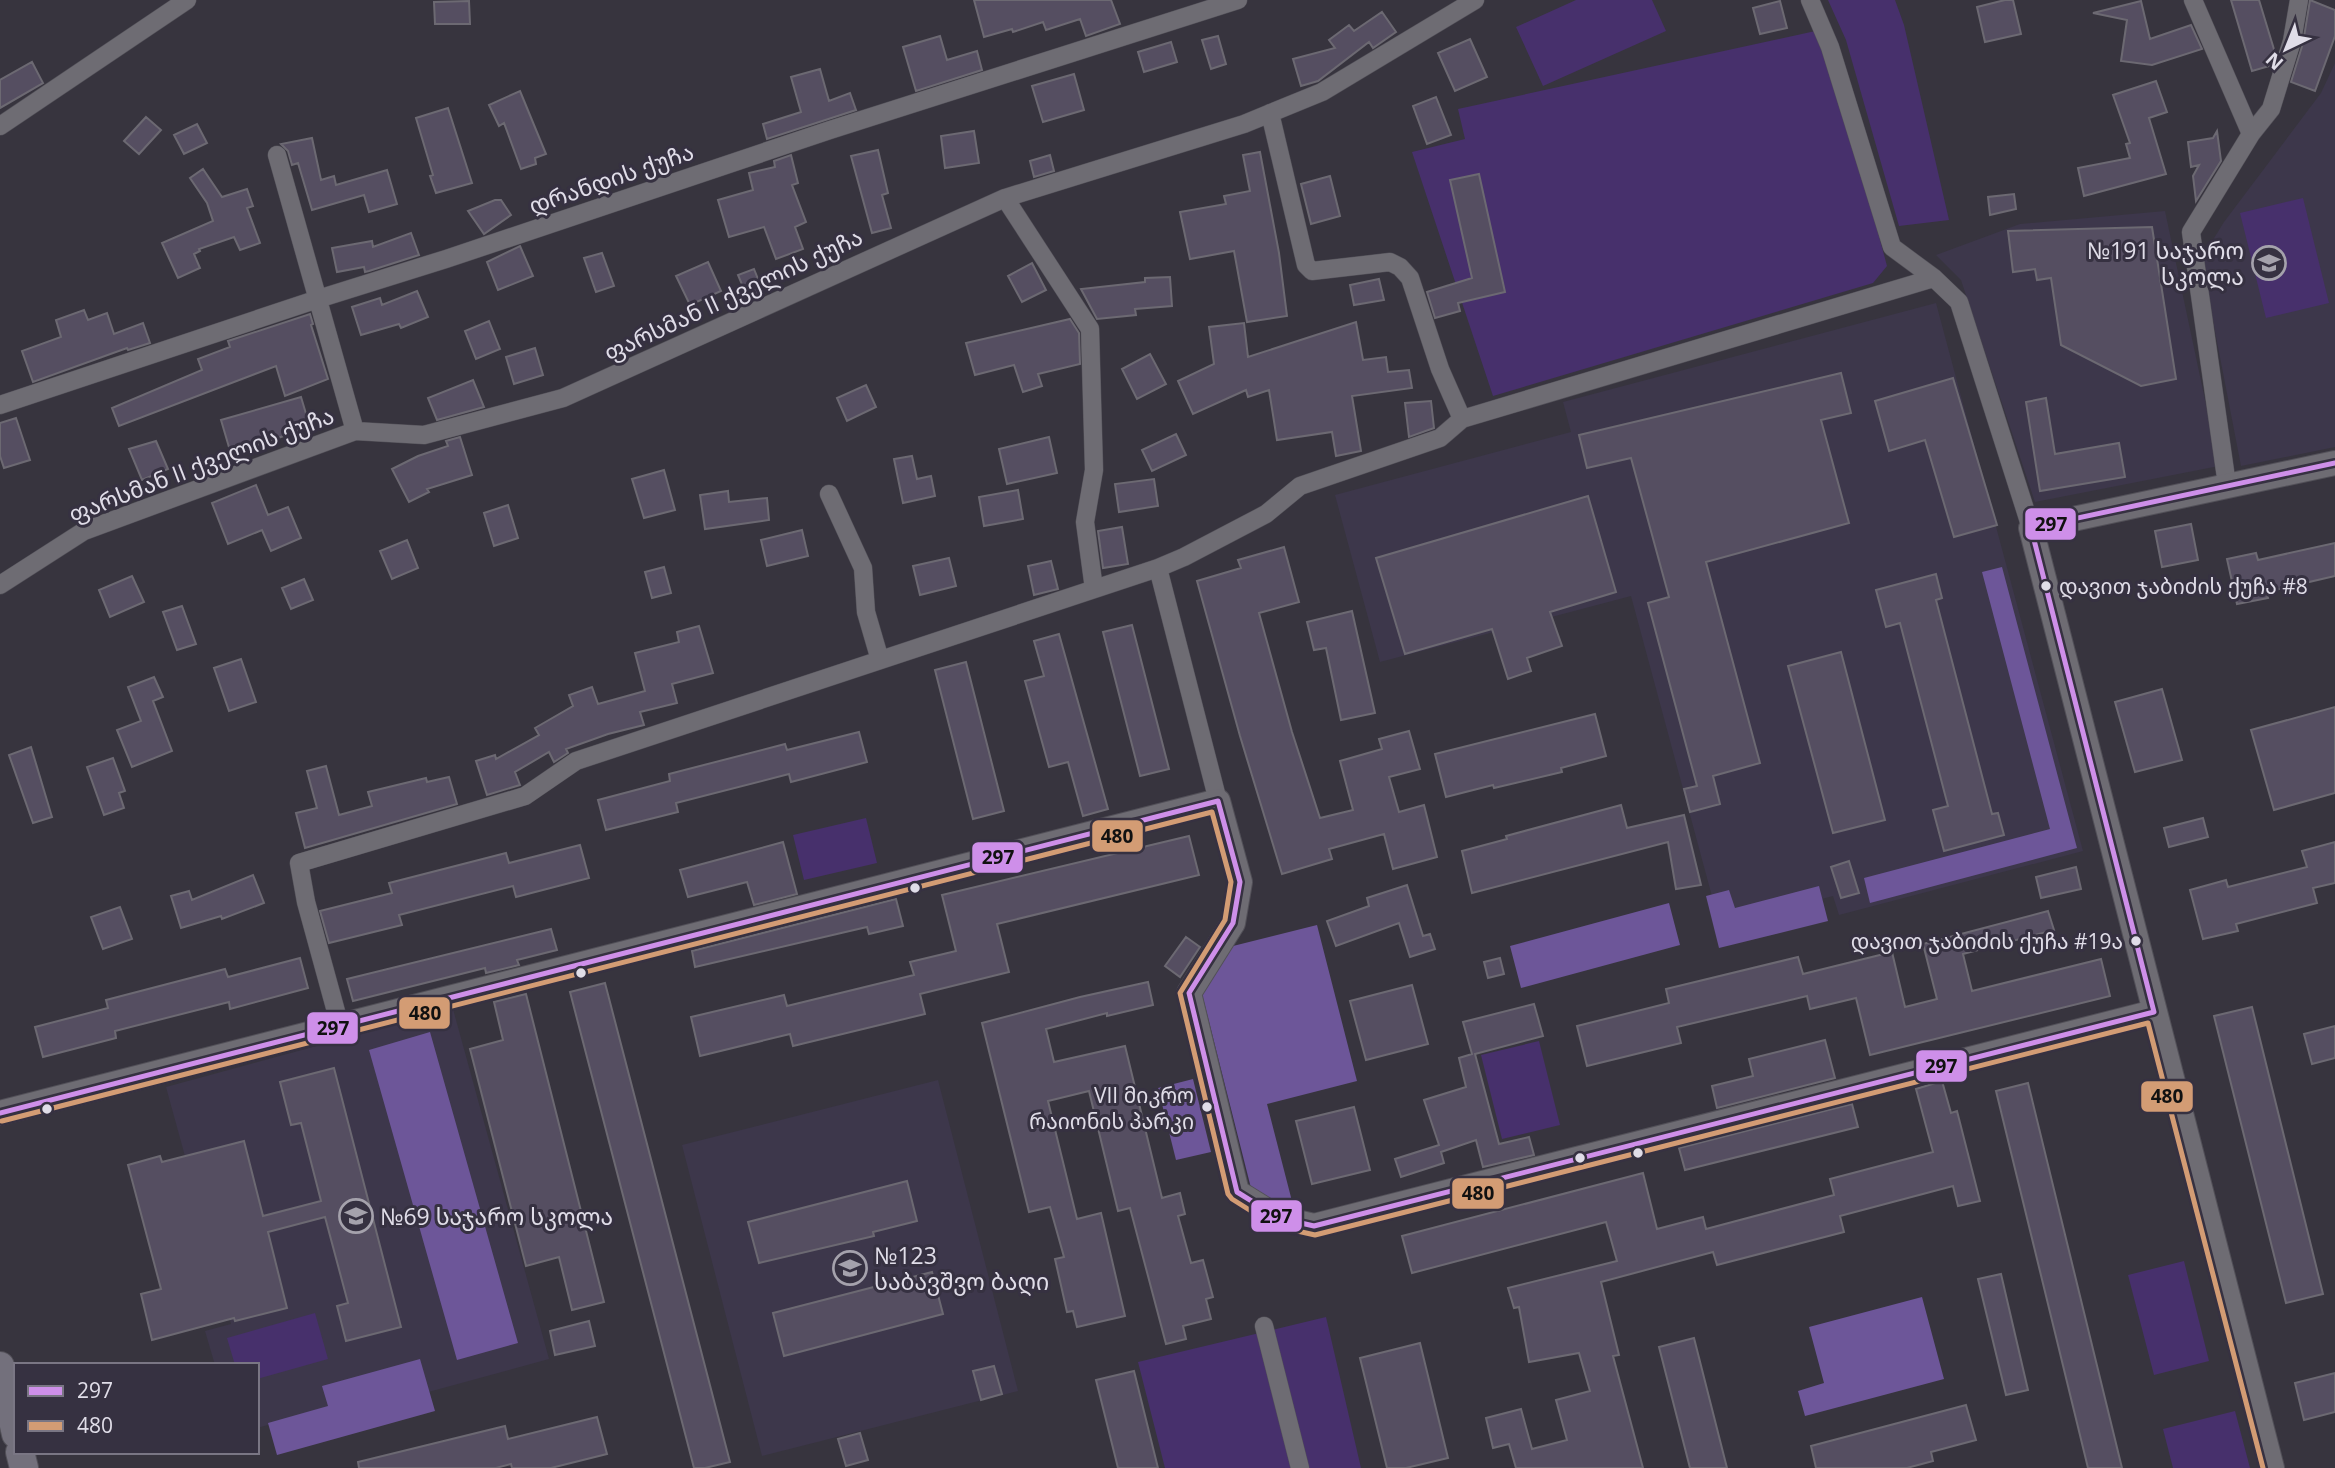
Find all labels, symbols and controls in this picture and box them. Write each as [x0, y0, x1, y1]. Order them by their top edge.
north arrow [2251, 14, 2321, 84]
text: N [2260, 47, 2289, 76]
street label: დრანდის ქუჩა [524, 135, 698, 221]
street label: ფარსმან II ქველის ქუჩა [599, 220, 867, 368]
place label: №191 საჯარო სკოლა [2087, 234, 2244, 292]
school or university icon: №191 საჯარო სკოლა [2250, 244, 2288, 282]
street label: ფარსმან II ქველის ქუჩა [64, 399, 338, 529]
line badge: 297 [2024, 507, 2077, 541]
text: 297 [2035, 511, 2067, 537]
place label: დავით ჯაბიძის ქუჩა #8 [2059, 572, 2308, 600]
marker: დავით ჯაბიძის ქუჩა #8 [2039, 579, 2053, 593]
line badge: 480 [1091, 819, 1144, 853]
text: 480 [1101, 823, 1133, 849]
line badge: 297 [971, 841, 1024, 874]
text: 297 [982, 844, 1014, 870]
unlabelled marker [908, 881, 922, 895]
place label: დავით ჯაბიძის ქუჩა #19ა [1851, 927, 2123, 955]
marker: დავით ჯაბიძის ქუჩა #19ა [2129, 934, 2143, 948]
unlabelled marker [574, 966, 588, 980]
line badge: 480 [398, 996, 451, 1030]
text: 480 [409, 1000, 441, 1026]
line badge: 297 [306, 1011, 359, 1045]
text: 297 [317, 1015, 349, 1041]
line badge: 297 [1915, 1049, 1968, 1083]
text: 297 [1925, 1053, 1957, 1079]
line badge: 480 [2140, 1080, 2194, 1113]
place label: VII მიკრო რაიონის პარკი [1029, 1081, 1194, 1135]
text: 480 [2151, 1083, 2183, 1109]
marker: VII მიკრო რაიონის პარკი [1200, 1100, 1214, 1114]
unlabelled marker [40, 1102, 54, 1116]
unlabelled marker [1631, 1146, 1645, 1160]
unlabelled marker [1573, 1151, 1587, 1165]
line badge: 480 [1451, 1177, 1505, 1210]
text: 480 [1462, 1180, 1494, 1206]
school or university icon: №69 საჯარო სკოლა [337, 1197, 375, 1235]
line badge: 297 [1250, 1199, 1303, 1233]
place label: №69 საჯარო სკოლა [380, 1200, 613, 1232]
text: 297 [1260, 1203, 1292, 1229]
place label: №123 საბავშვო ბაღი [874, 1239, 1049, 1297]
school or university icon: №123 საბავშვო ბაღი [831, 1249, 869, 1287]
legend [14, 1363, 259, 1454]
text: 297 [77, 1376, 113, 1404]
text: 480 [77, 1411, 113, 1439]

